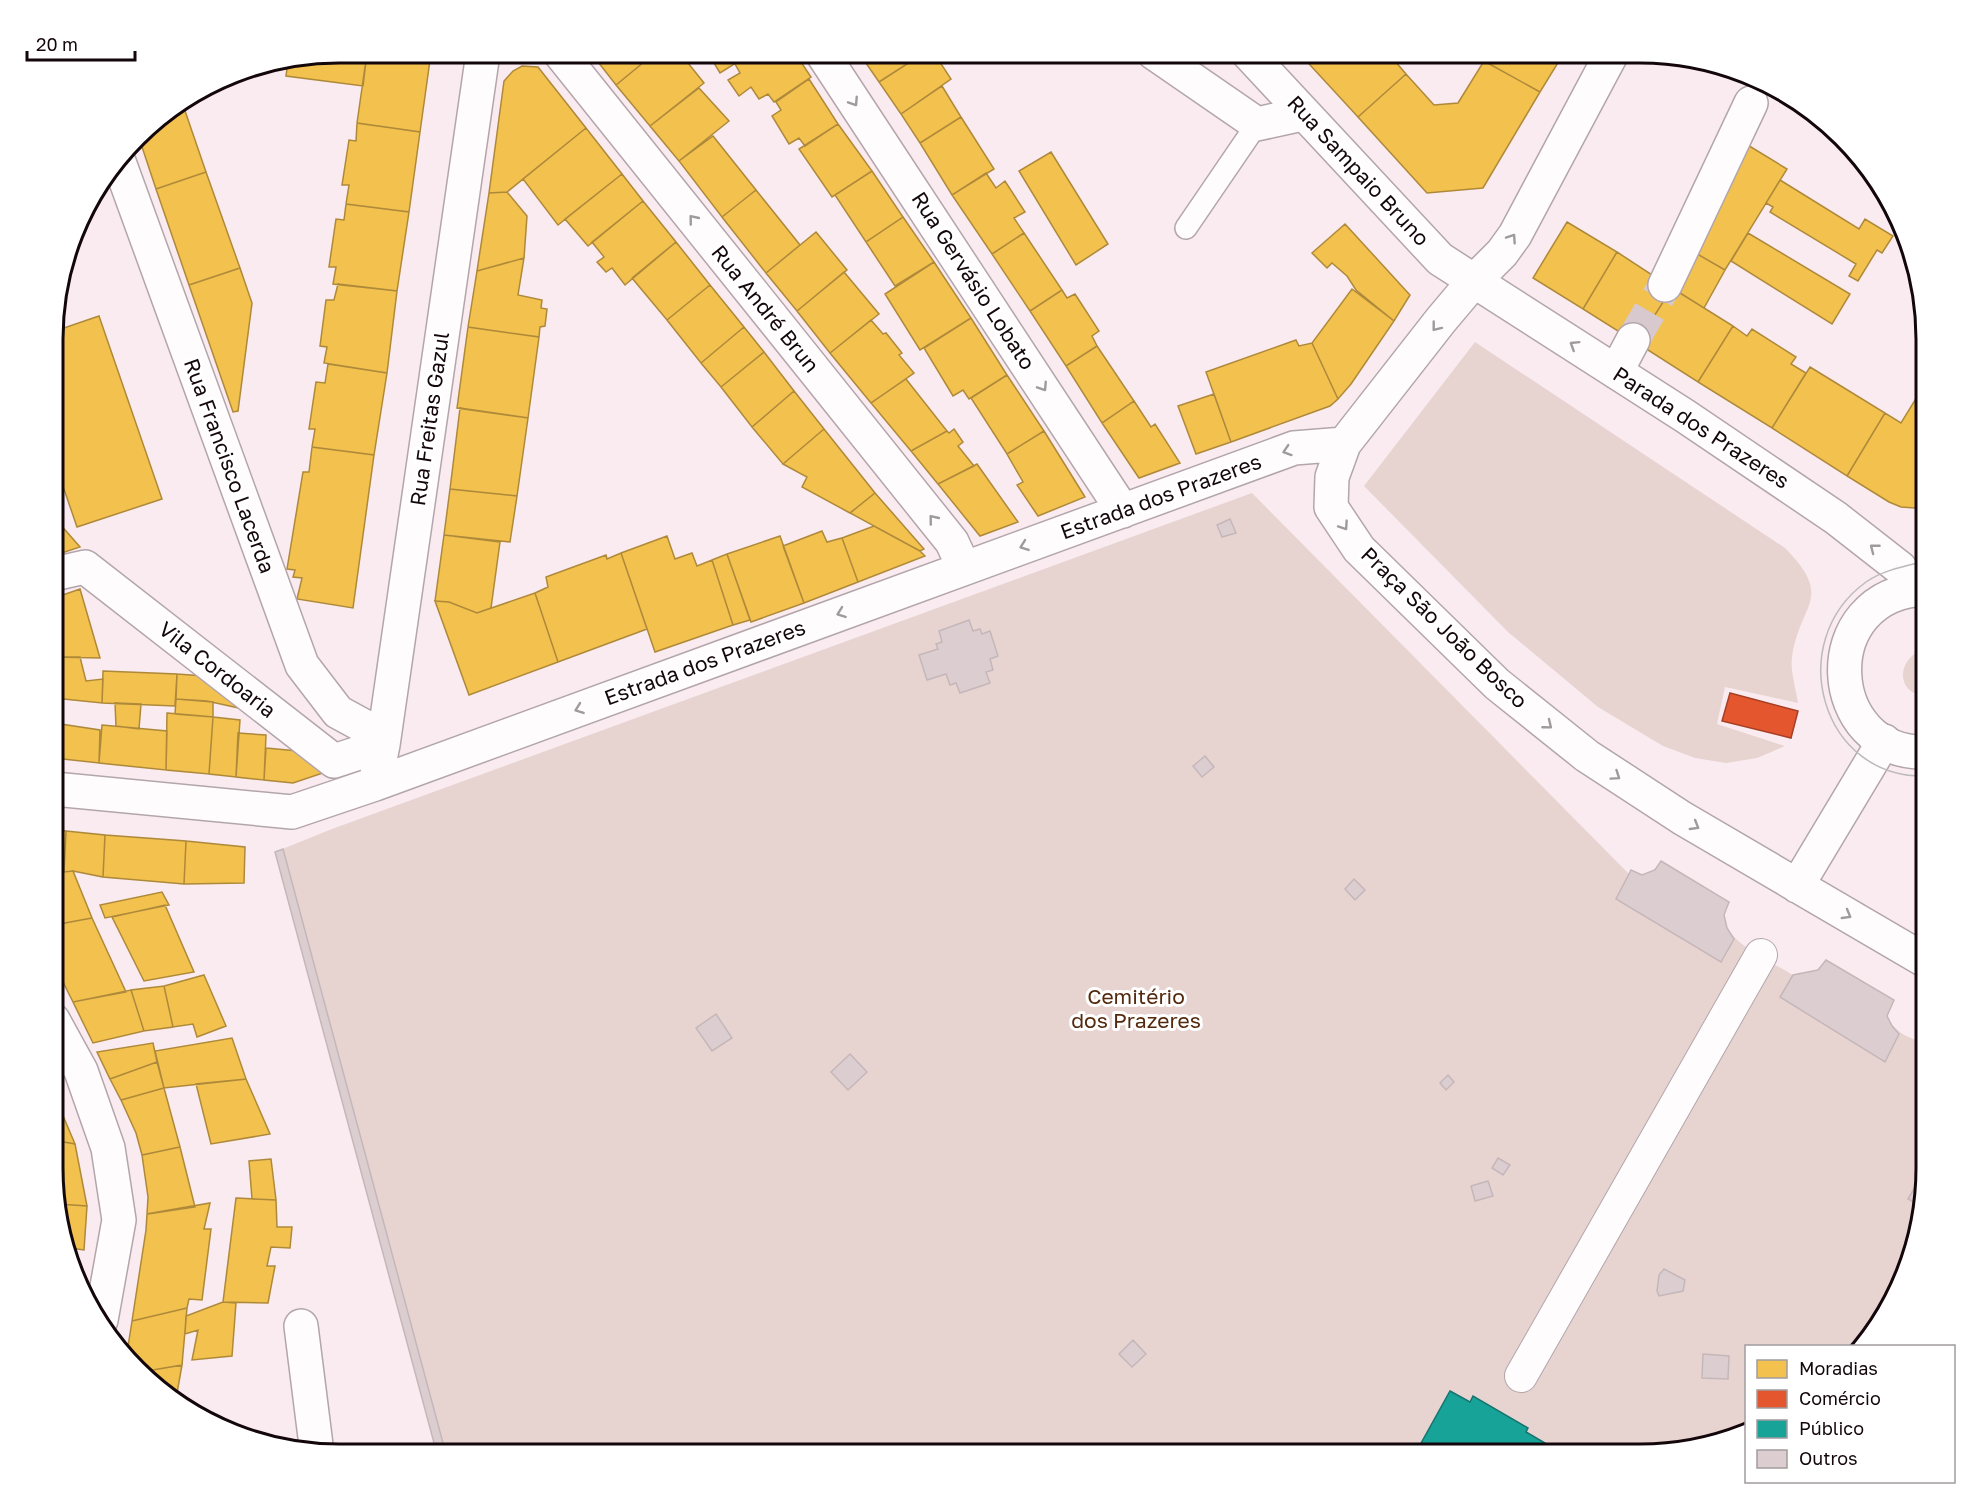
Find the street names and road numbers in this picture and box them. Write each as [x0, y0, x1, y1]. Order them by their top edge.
street label: Rua Sampaio Bruno [1282, 90, 1435, 251]
street label: Rua Gervásio Lobato [907, 187, 1041, 374]
street label: Rua André Brun [706, 239, 825, 378]
street label: Rua Freitas Gazul [404, 330, 454, 508]
street label: Rua Francisco Lacerda [179, 355, 281, 577]
street label: Parada dos Prazeres [1609, 360, 1795, 494]
street label: Estrada dos Prazeres [1057, 448, 1265, 545]
street label: Praça São João Bosco [1356, 541, 1533, 713]
street label: Estrada dos Prazeres [601, 614, 809, 711]
street label: Vila Cordoaria [154, 615, 281, 723]

